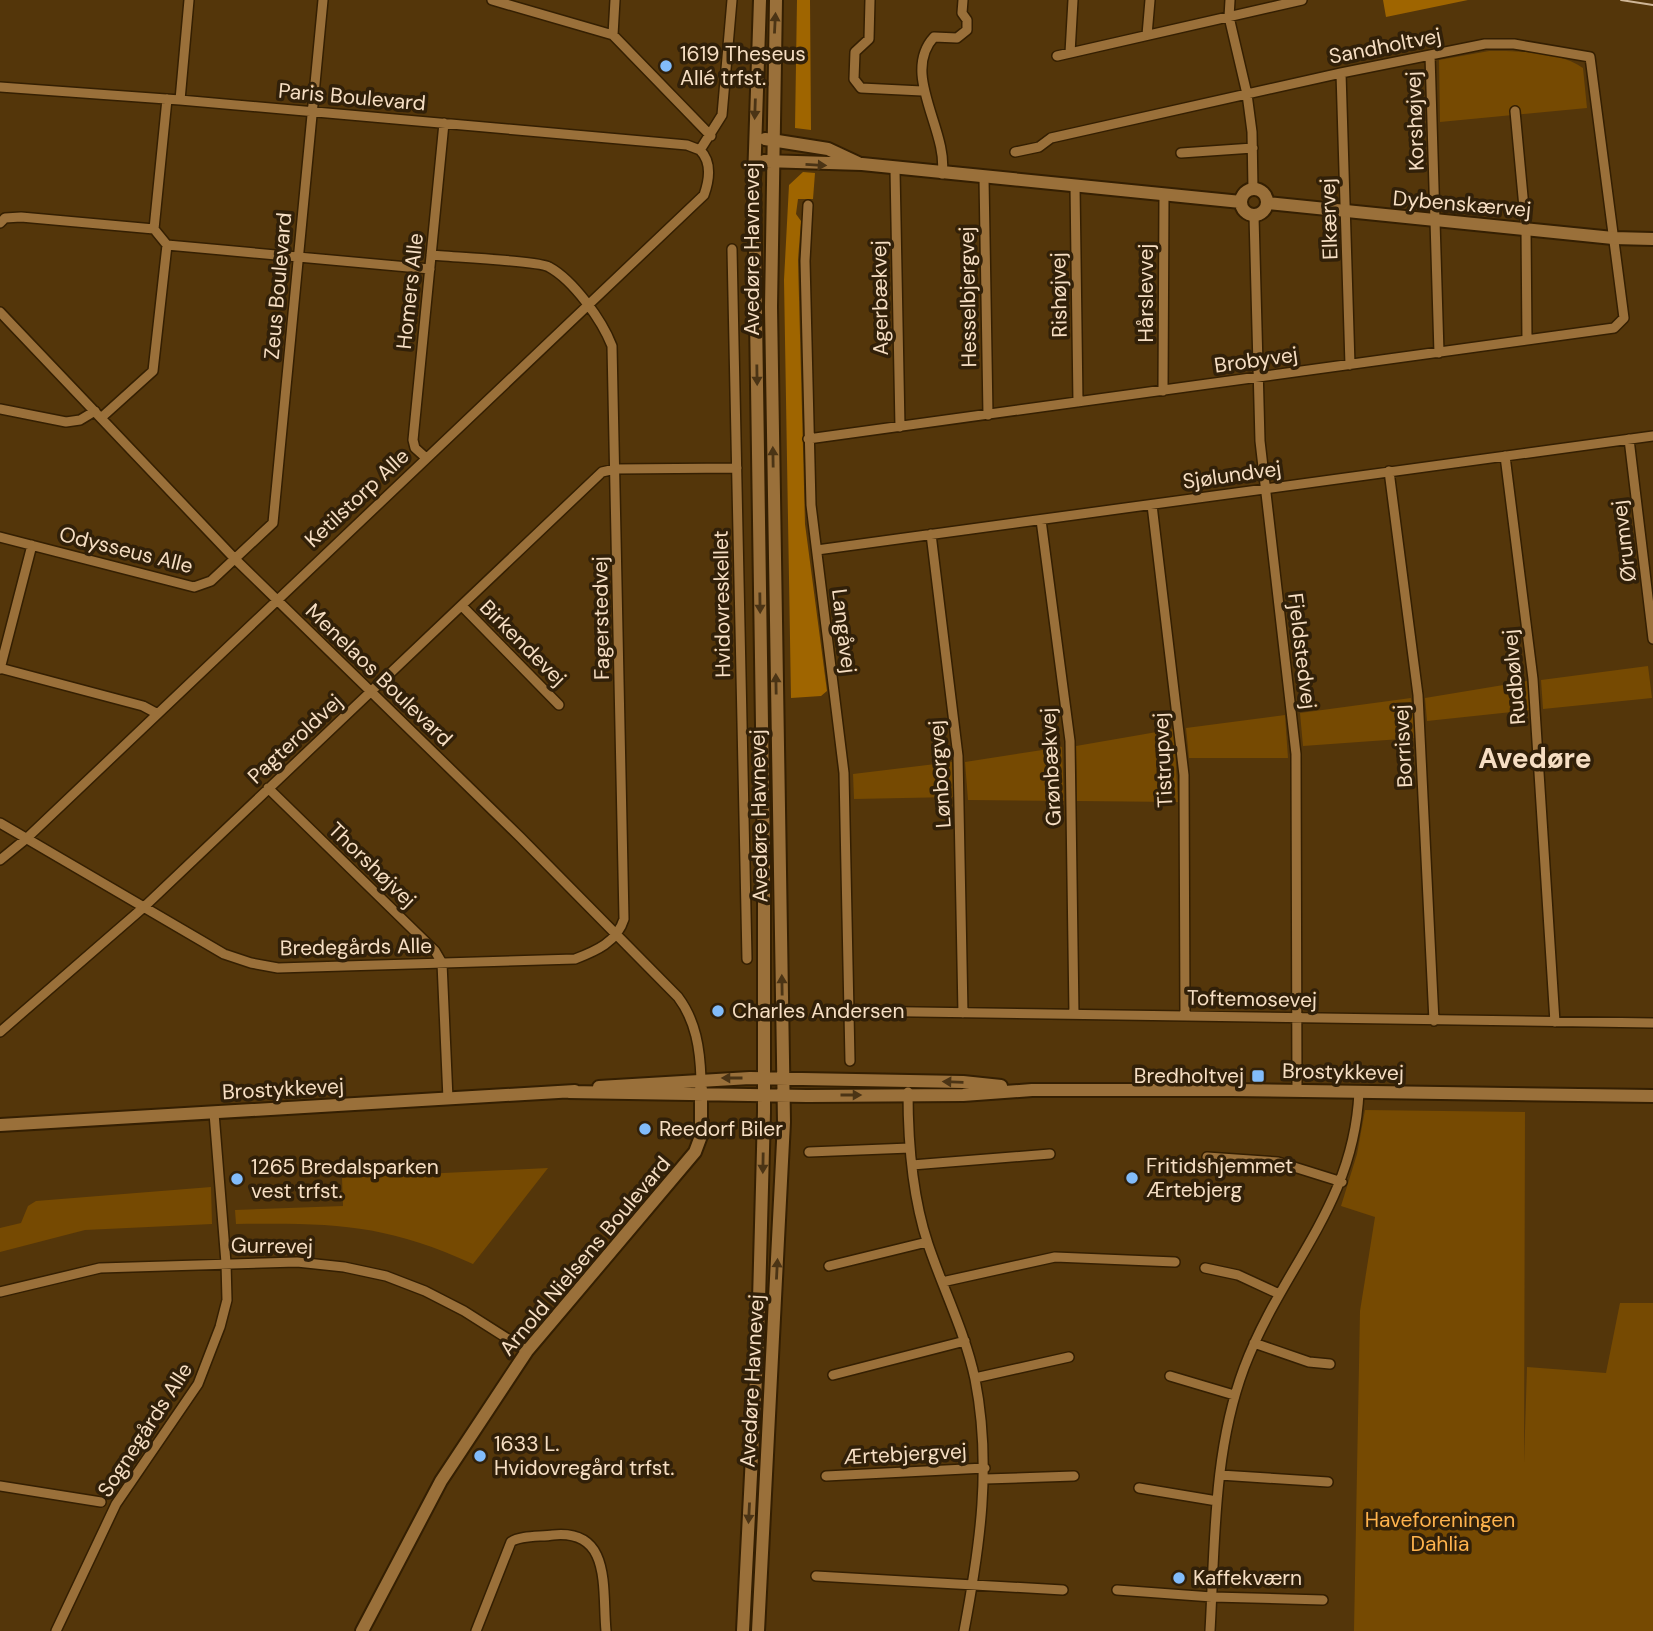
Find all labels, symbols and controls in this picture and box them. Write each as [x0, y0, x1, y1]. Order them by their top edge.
one-way arrow [770, 11, 781, 33]
street label: Sandholtvej [1326, 21, 1444, 71]
place label: 1619 Theseus Allé trfst. [680, 40, 806, 92]
marker: 1619 Theseus Allé trfst. [658, 58, 674, 74]
street label: Korshøjvej [1399, 71, 1431, 171]
street label: Paris Boulevard [277, 77, 427, 117]
one-way arrow [749, 98, 760, 120]
one-way arrow [805, 159, 827, 170]
street label: Avedøre Havnevej [738, 162, 766, 336]
street label: Elkærvej [1314, 178, 1344, 260]
street label: Dybenskærvej [1392, 184, 1532, 224]
street label: Zeus Boulevard [258, 211, 298, 361]
street label: Hesselbjergvej [953, 226, 983, 368]
street label: Homers Alle [390, 232, 430, 350]
street label: Agerbækvej [865, 240, 895, 356]
street label: Hårslevvej [1132, 244, 1160, 342]
street label: Rishøjvej [1044, 252, 1074, 338]
street label: Brobyvej [1212, 340, 1300, 380]
one-way arrow [751, 365, 763, 387]
street label: Ketilstorp Alle [299, 442, 415, 554]
one-way arrow [767, 446, 779, 468]
street label: Sjølundvej [1181, 454, 1283, 496]
street label: Ørumvej [1605, 499, 1643, 583]
street label: Odysseus Alle [56, 520, 196, 580]
street label: Hvidovreskellet [707, 530, 737, 678]
street label: Fagerstedvej [586, 556, 616, 680]
street label: Langåvej [825, 587, 863, 675]
street label: Fjeldstedvej [1281, 591, 1323, 711]
one-way arrow [754, 592, 766, 614]
street label: Birkendevej [474, 594, 572, 692]
street label: Menelaos Boulevard [299, 598, 459, 752]
street label: Rudbølvej [1496, 628, 1532, 726]
one-way arrow [770, 673, 782, 695]
street label: Pagteroldvej [242, 688, 348, 790]
street label: Borrisvej [1387, 704, 1419, 788]
street label: Grønbækvej [1034, 707, 1068, 827]
street label: Tistrupvej [1147, 712, 1179, 808]
street label: Lønborgvej [922, 719, 958, 829]
street label: Avedøre Havnevej [743, 729, 775, 903]
district label: Avedøre [1478, 740, 1592, 777]
street label: Thorshøjvej [322, 816, 422, 914]
street label: Bredegårds Alle [280, 932, 432, 962]
one-way arrow [776, 974, 787, 996]
street label: Toftemosevej [1187, 984, 1317, 1014]
place label: Charles Andersen [732, 997, 904, 1025]
marker: Charles Andersen [710, 1003, 726, 1019]
street label: Brostykkevej [1282, 1057, 1404, 1087]
place label: Bredholtvej [1134, 1062, 1244, 1090]
marker: Bredholtvej [1250, 1068, 1266, 1084]
street label: Brostykkevej [221, 1072, 345, 1106]
one-way arrow [721, 1072, 743, 1084]
one-way arrow [942, 1077, 964, 1088]
one-way arrow [841, 1089, 863, 1101]
place label: Reedorf Biler [659, 1115, 783, 1143]
marker: Reedorf Biler [637, 1121, 653, 1137]
street label: Arnold Nielsens Boulevard [493, 1150, 677, 1362]
one-way arrow [758, 1152, 769, 1174]
place label: Fritidshjemmet Ærtebjerg [1146, 1152, 1293, 1204]
place label: 1265 Bredalsparken vest trfst. [251, 1153, 439, 1205]
marker: Fritidshjemmet Ærtebjerg [1124, 1170, 1140, 1186]
marker: 1265 Bredalsparken vest trfst. [229, 1171, 245, 1187]
street label: Gurrevej [231, 1231, 313, 1261]
one-way arrow [772, 1258, 783, 1280]
street label: Avedøre Havnevej [733, 1294, 771, 1468]
street label: Sognegårds Alle [91, 1357, 199, 1503]
place label: 1633 L. Hvidovregård trfst. [494, 1430, 674, 1482]
street label: Ærtebjergvej [842, 1437, 968, 1471]
marker: 1633 L. Hvidovregård trfst. [472, 1448, 488, 1464]
one-way arrow [744, 1502, 755, 1524]
park label: Haveforeningen Dahlia [1365, 1506, 1515, 1558]
place label: Kaffekværn [1193, 1564, 1302, 1592]
marker: Kaffekværn [1171, 1570, 1187, 1586]

